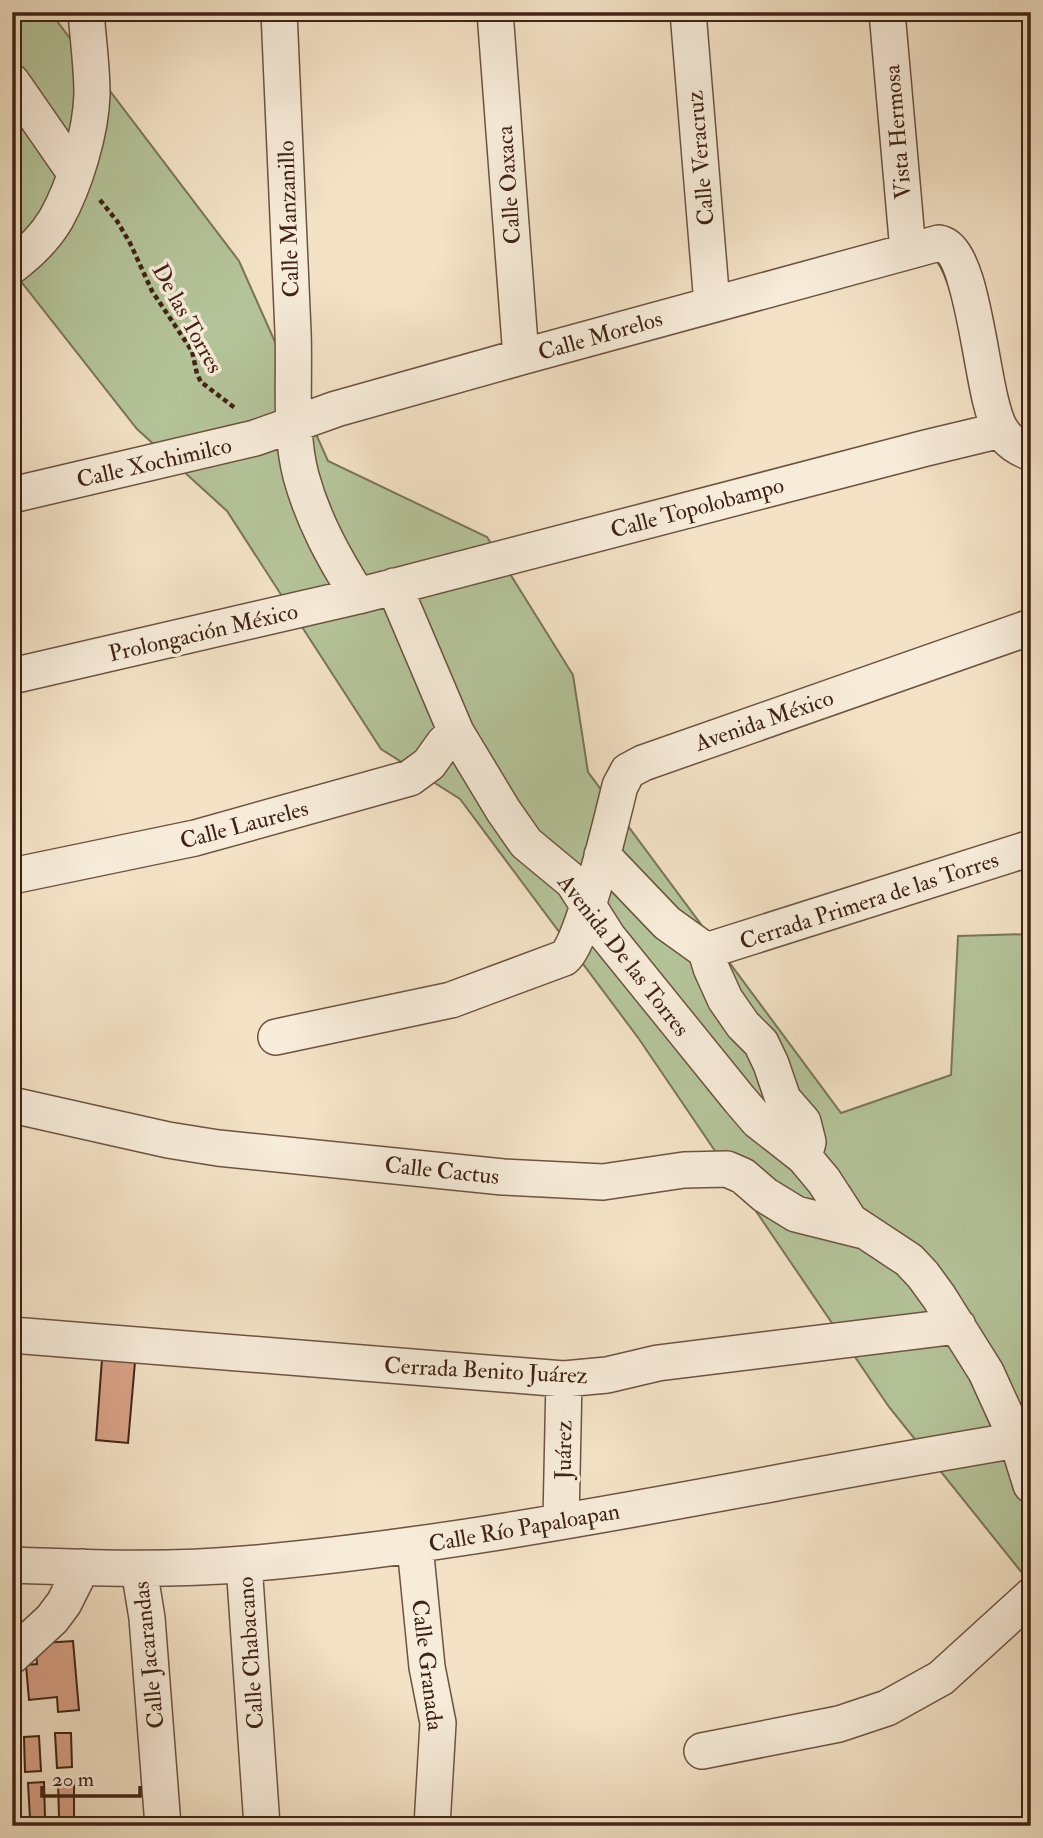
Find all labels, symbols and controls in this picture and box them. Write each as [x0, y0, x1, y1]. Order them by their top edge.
street label: Vista Hermosa [877, 63, 918, 200]
street label: Calle Veracruz [680, 89, 721, 227]
street label: Calle Oaxaca [490, 124, 527, 245]
street label: Calle Manzanillo [271, 140, 306, 298]
street label: De las Torres [146, 258, 230, 378]
street label: Calle Morelos [535, 304, 666, 367]
street label: Calle Xochimilco [74, 431, 234, 494]
street label: Calle Topolobampo [607, 470, 787, 546]
street label: Prolongación México [106, 597, 301, 668]
street label: Avenida México [690, 683, 837, 758]
street label: Calle Laureles [177, 793, 312, 856]
street label: Cerrada Primera de las Torres [736, 845, 1002, 956]
street label: Avenida De las Torres [551, 868, 696, 1042]
street label: Calle Cactus [383, 1150, 501, 1191]
street label: Cerrada Benito Juárez [383, 1351, 589, 1390]
street label: Juárez [548, 1420, 579, 1481]
street label: Calle Río Papaloapan [426, 1496, 622, 1560]
street label: Calle Chabacano [231, 1576, 270, 1730]
street label: Calle Jacarandas [126, 1580, 171, 1730]
street label: Calle Granada [405, 1598, 450, 1733]
scale bar [42, 1754, 140, 1798]
text: 20 m [52, 1766, 94, 1793]

